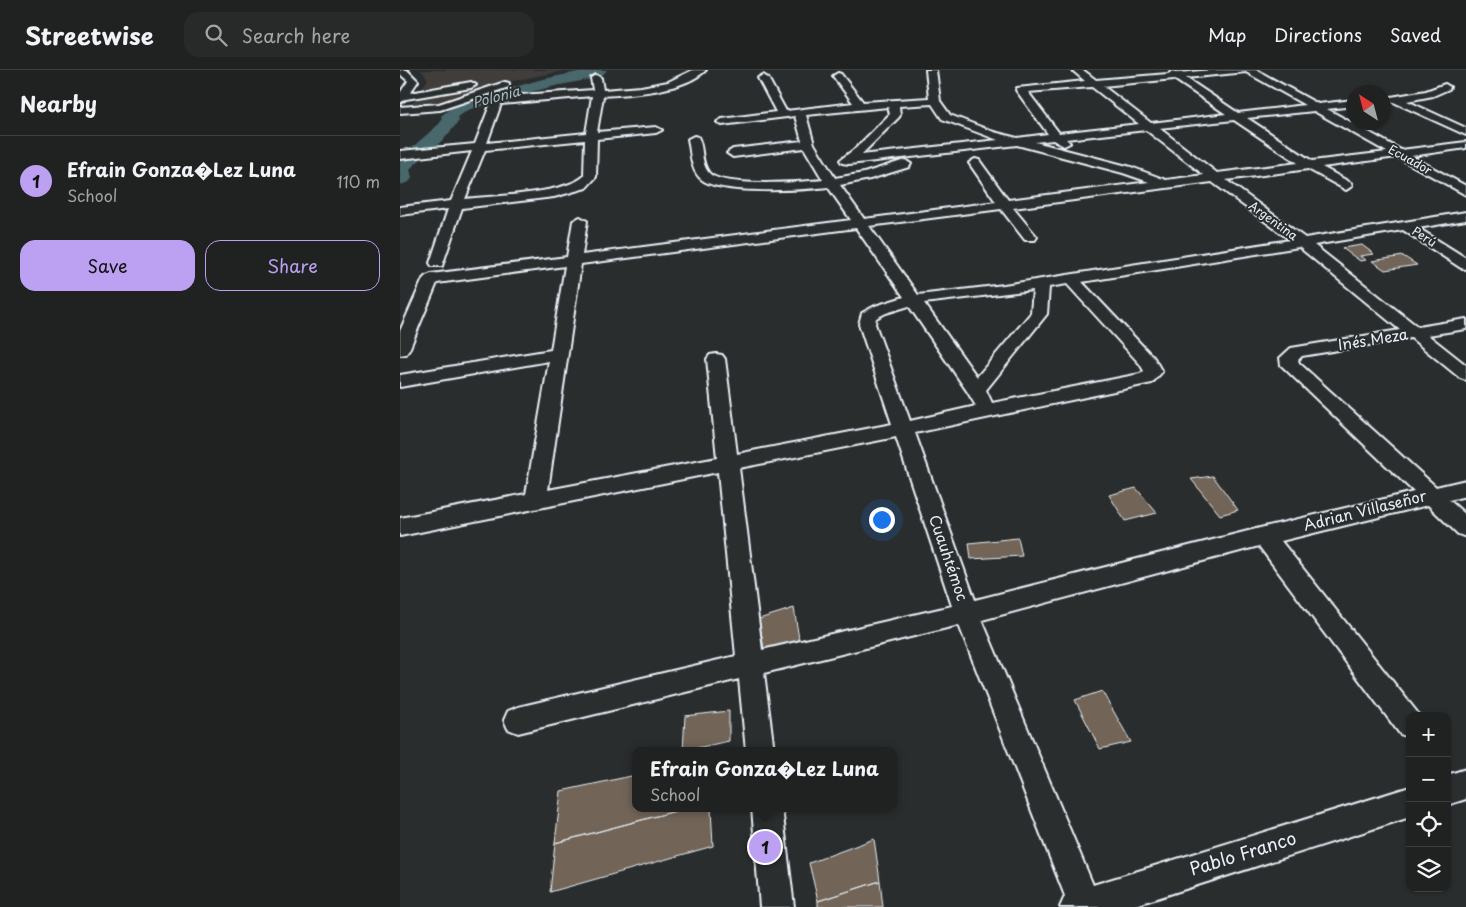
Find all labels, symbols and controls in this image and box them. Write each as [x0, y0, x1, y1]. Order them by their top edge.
search box [184, 12, 534, 57]
text: Streetwise [25, 17, 154, 53]
icon: search [202, 21, 230, 49]
text: Search here [242, 21, 350, 49]
text: Map [1208, 21, 1246, 48]
text: Directions [1274, 21, 1362, 48]
text: Saved [1390, 21, 1441, 48]
water label: Polonia [470, 80, 523, 113]
north arrow [1346, 85, 1391, 130]
text: Nearby [20, 87, 97, 119]
street label: Ecuador [1385, 140, 1436, 179]
text: Efrain Gonza�Lez Luna [67, 155, 296, 183]
text: 1 [32, 169, 40, 193]
text: 110 m [337, 169, 380, 193]
text: School [67, 183, 117, 207]
street label: Argentina [1245, 196, 1302, 244]
street label: Perú [1409, 222, 1440, 251]
button: Save [20, 240, 195, 291]
button: Share [205, 240, 380, 291]
street label: Inés Meza [1336, 322, 1410, 355]
street label: Adrian Villaseñor [1301, 483, 1429, 536]
your location [869, 507, 895, 533]
street label: Cuauhtémoc [924, 511, 975, 604]
map controls [1406, 712, 1451, 892]
button: + [1406, 712, 1451, 757]
popup [632, 747, 897, 812]
text: Efrain Gonza�Lez Luna [650, 754, 879, 782]
button: − [1406, 757, 1451, 802]
text: School [650, 782, 700, 806]
button: locate [1406, 802, 1451, 847]
street label: Pablo Franco [1186, 824, 1299, 882]
pin: 1 [749, 828, 781, 866]
button: layers [1406, 847, 1451, 892]

